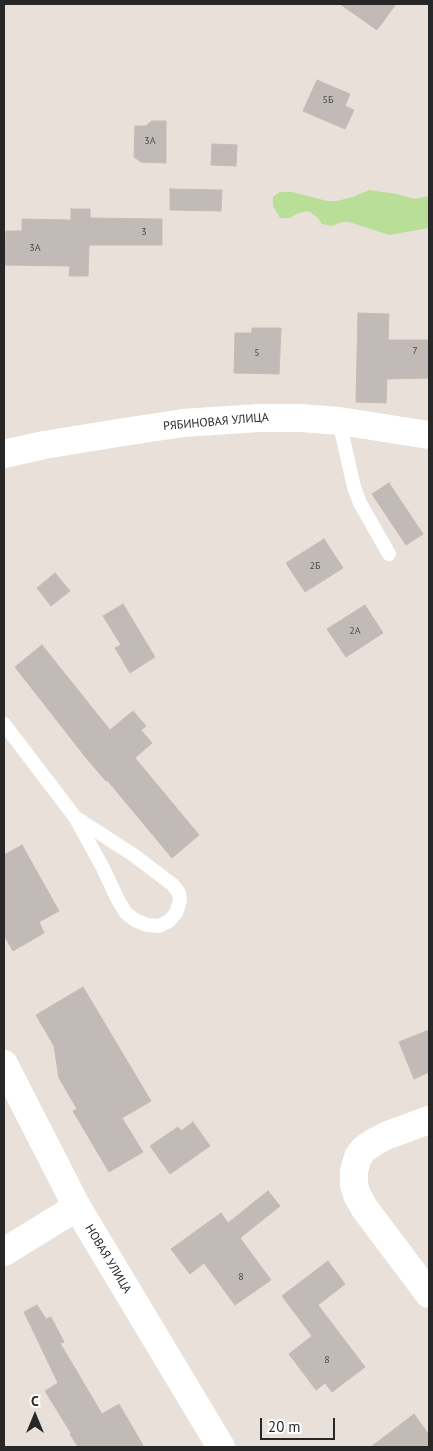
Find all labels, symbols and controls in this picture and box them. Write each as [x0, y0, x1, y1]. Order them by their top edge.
house number: 5Б [323, 94, 333, 106]
house number: 3А [144, 135, 156, 147]
house number: 3 [141, 226, 147, 238]
house number: 3А [29, 242, 41, 254]
house number: 7 [412, 345, 418, 357]
house number: 5 [254, 347, 260, 359]
street label: РЯБИНОВАЯ УЛИЦА [163, 410, 269, 434]
house number: 2Б [310, 560, 320, 572]
house number: 2А [349, 625, 361, 637]
street label: НОВАЯ УЛИЦА [82, 1222, 134, 1296]
house number: 8 [238, 1271, 244, 1283]
house number: 8 [324, 1354, 330, 1366]
north arrow [10, 1391, 60, 1441]
text: С [31, 1392, 39, 1410]
scale bar [263, 1408, 338, 1440]
text: 20 m [268, 1417, 301, 1436]

